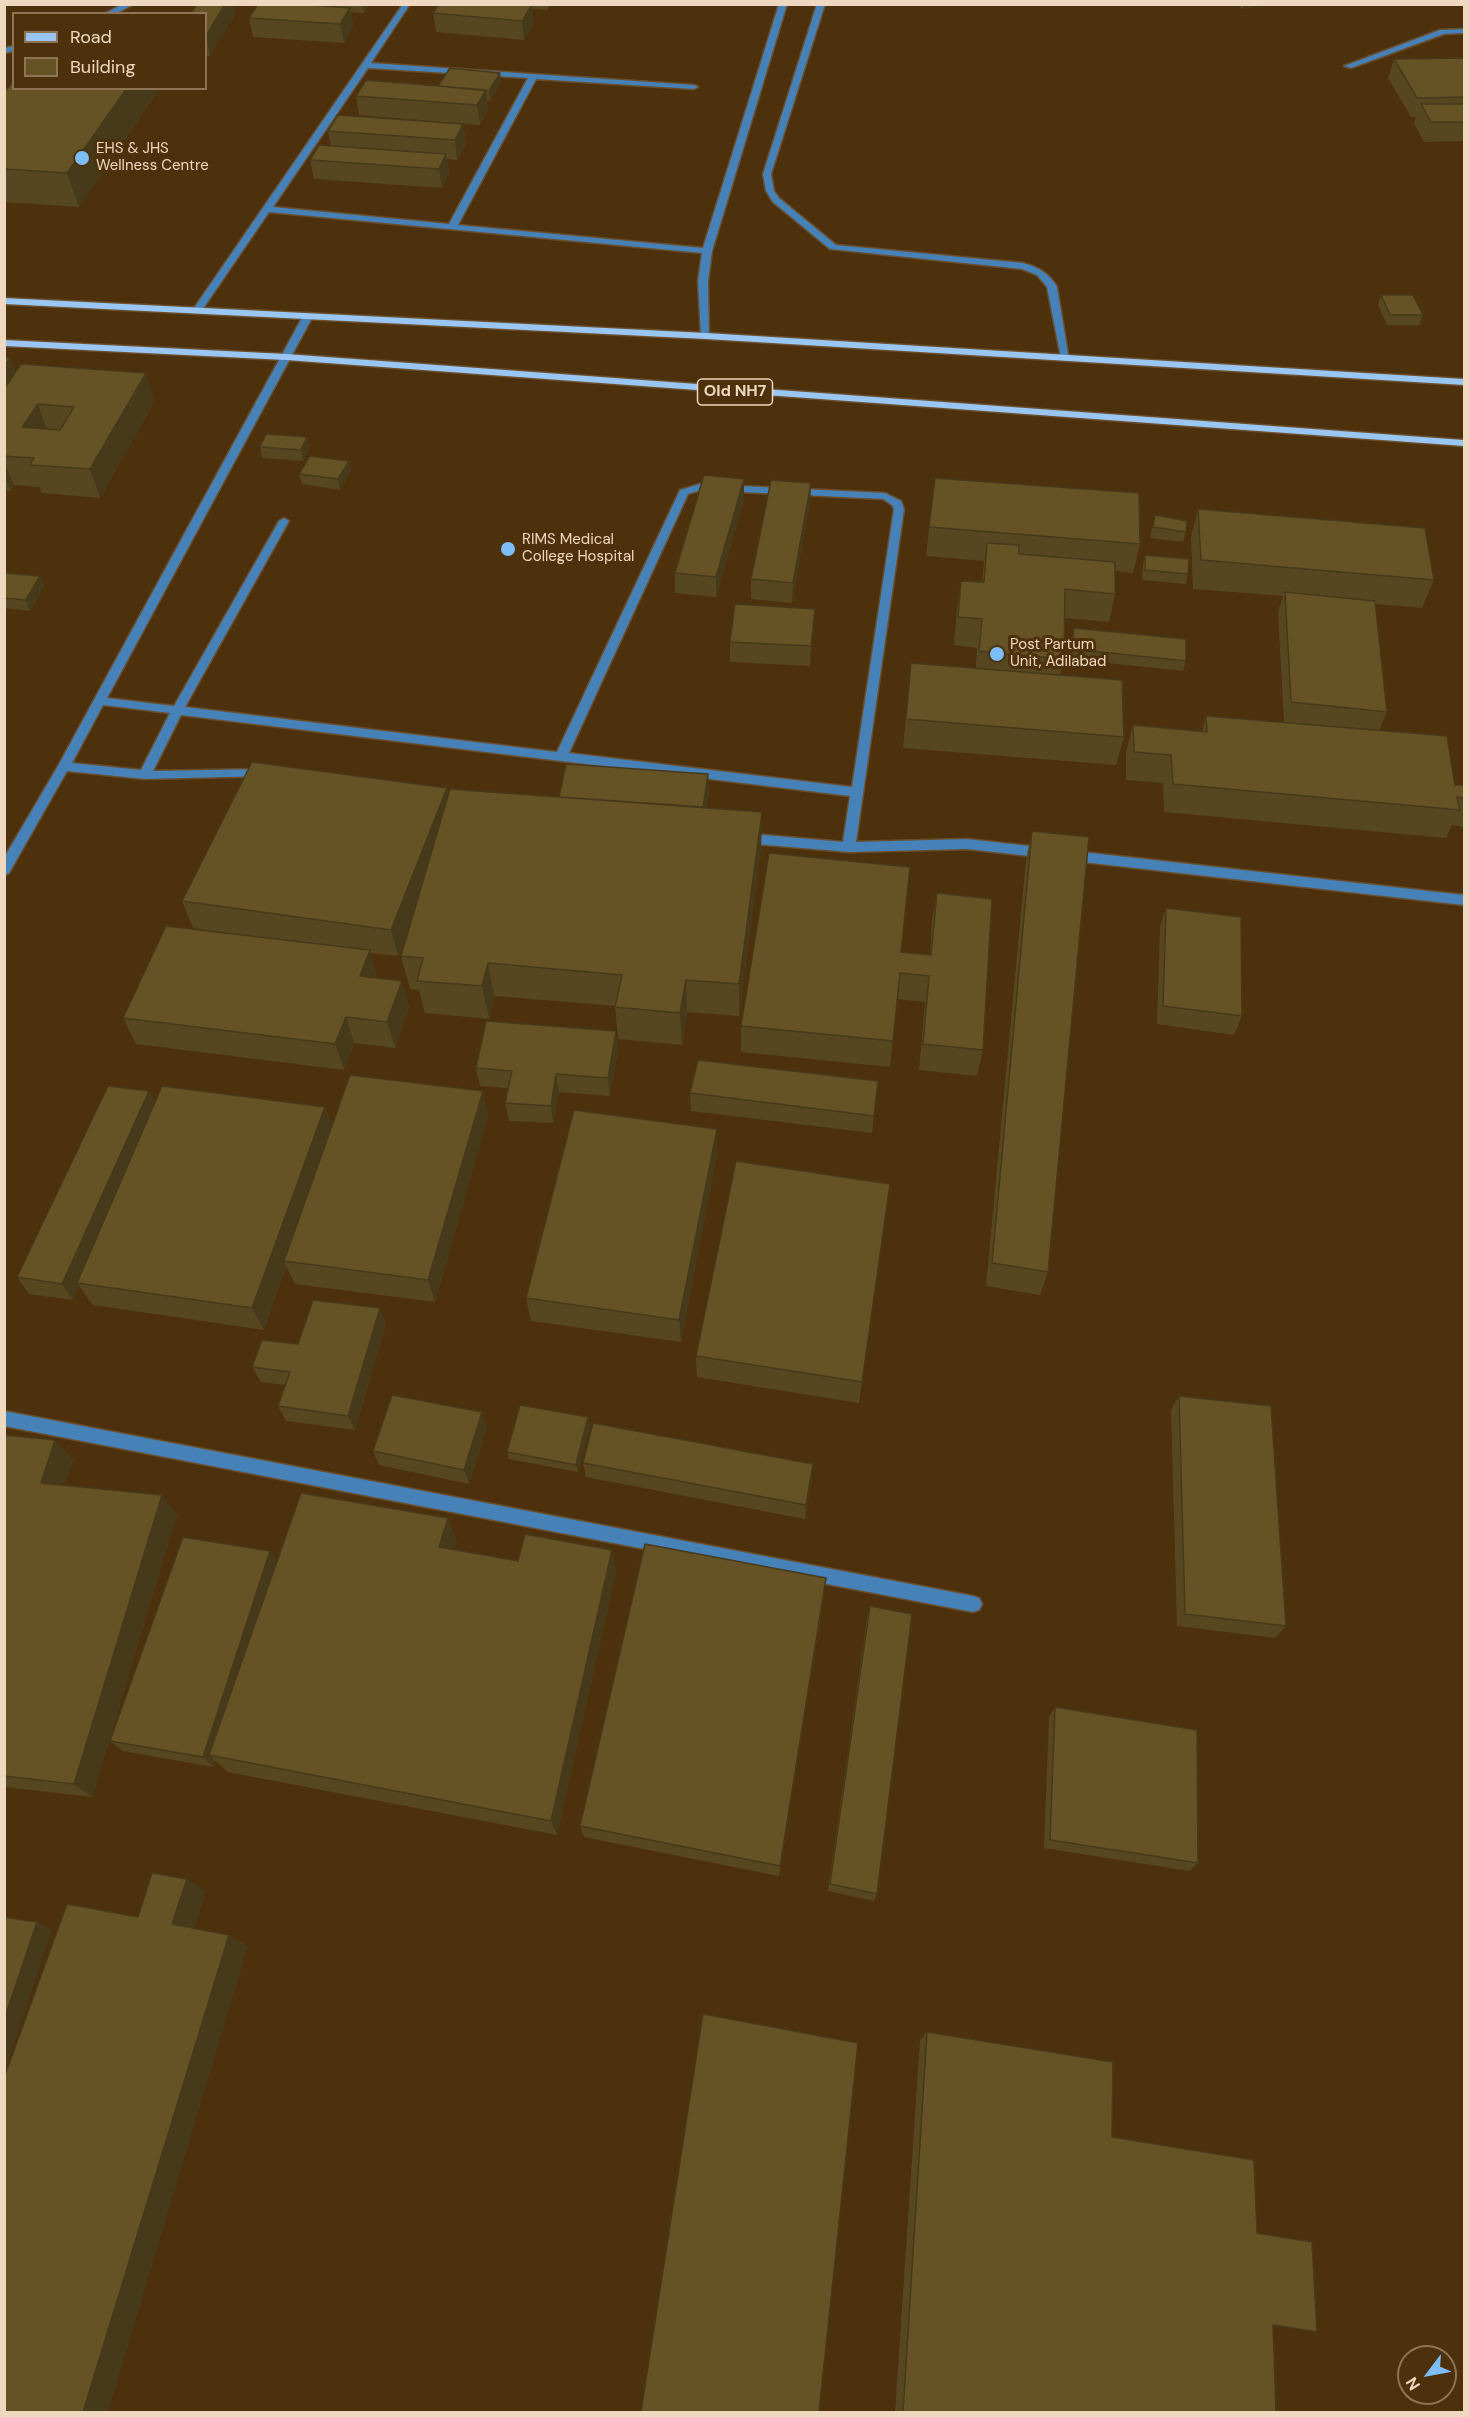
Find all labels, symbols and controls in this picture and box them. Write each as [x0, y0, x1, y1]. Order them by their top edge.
legend [12, 12, 207, 90]
text: Road [70, 25, 112, 49]
text: Building [70, 55, 135, 79]
place label: EHS & JHS Wellness Centre [96, 140, 209, 175]
marker: EHS & JHS Wellness Centre [73, 149, 91, 167]
road number: Old NH7 [698, 379, 772, 405]
place label: RIMS Medical College Hospital [522, 531, 634, 566]
marker: RIMS Medical College Hospital [499, 540, 517, 558]
place label: Post Partum Unit, Adilabad [1010, 636, 1106, 671]
marker: Post Partum Unit, Adilabad [988, 645, 1006, 663]
north arrow [1397, 2345, 1457, 2405]
text: N [1401, 2373, 1425, 2394]

